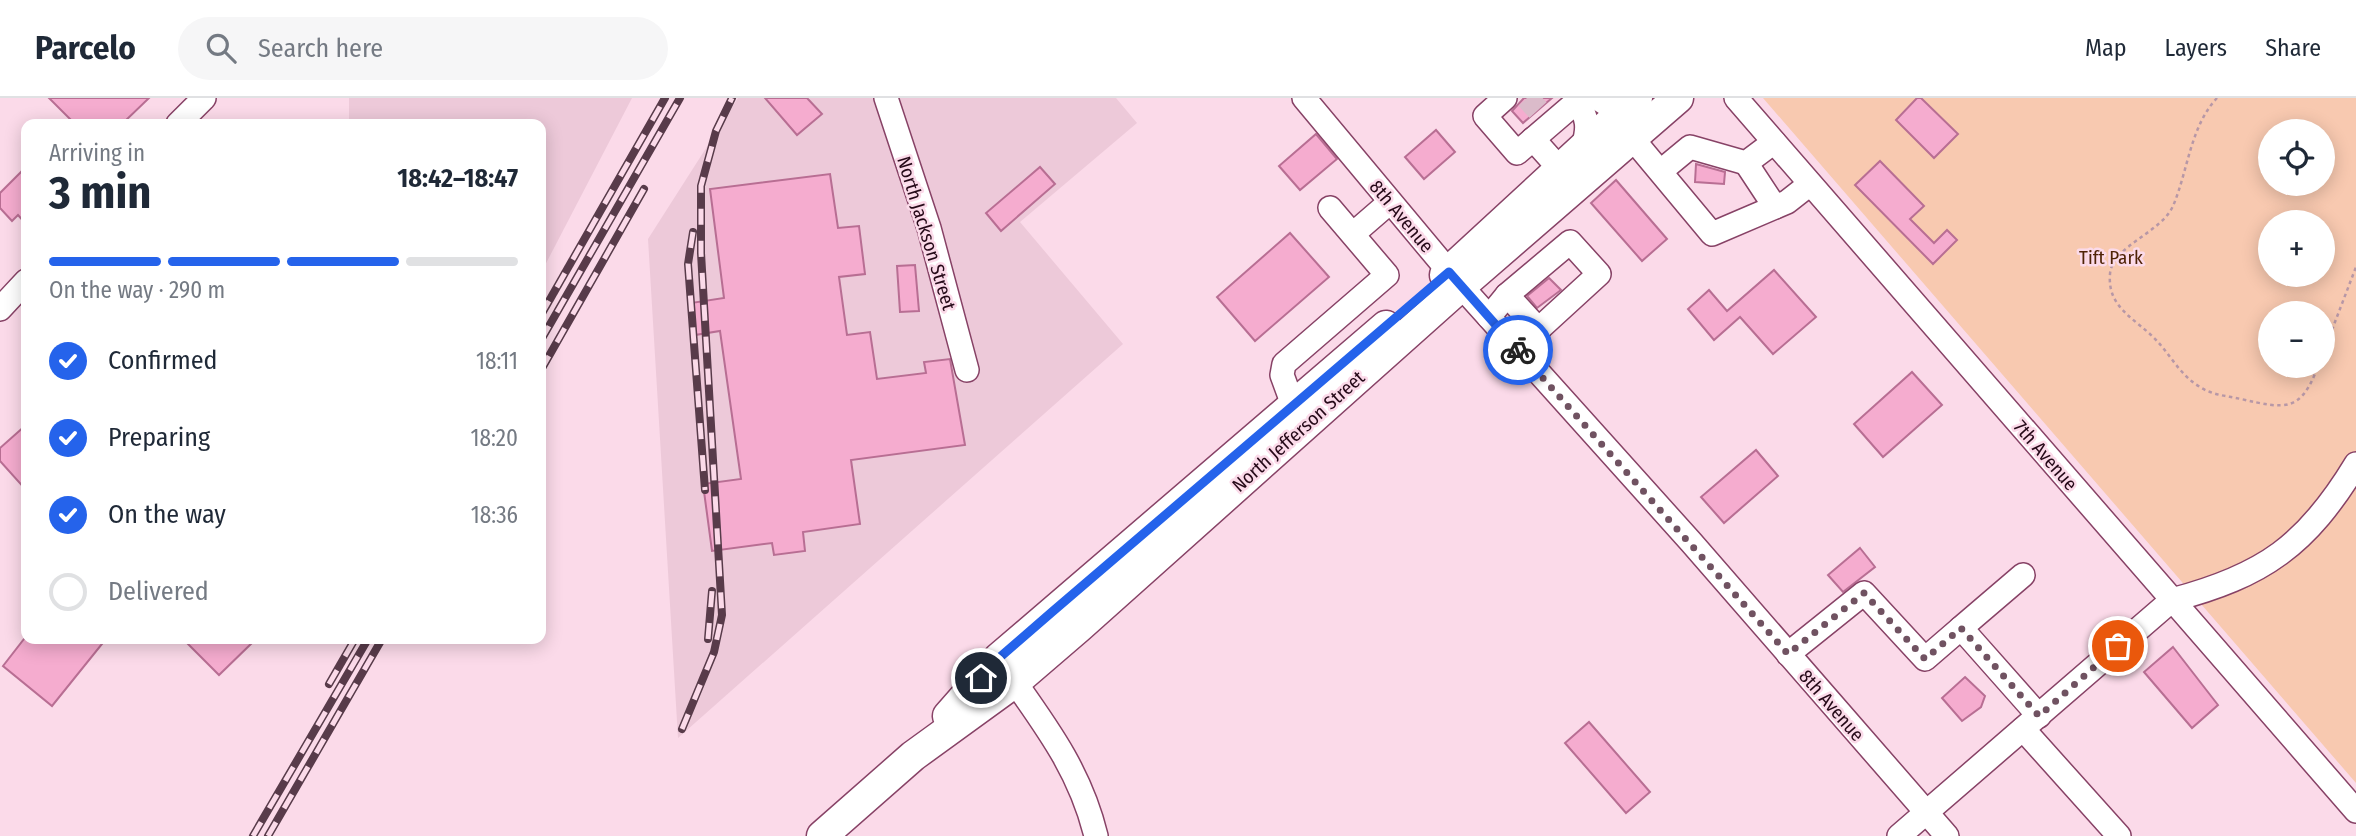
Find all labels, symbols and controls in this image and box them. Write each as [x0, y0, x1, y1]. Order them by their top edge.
search box [178, 17, 668, 80]
text: Parcelo [35, 28, 136, 68]
icon: search [202, 29, 240, 67]
text: Search here [258, 33, 383, 64]
text: Map [2085, 34, 2127, 62]
text: Layers [2165, 34, 2227, 62]
text: Share [2265, 34, 2321, 62]
map controls [2258, 119, 2335, 378]
button: locate [2258, 119, 2335, 196]
text: Arriving in [49, 139, 145, 167]
street label: North Jackson Street [892, 153, 961, 314]
text: 18:42–18:47 [397, 163, 518, 194]
text: 3 min [49, 165, 151, 220]
street label: 8th Avenue [1365, 175, 1438, 257]
button: + [2258, 210, 2335, 287]
park label: Tift Park [2079, 246, 2143, 269]
text: On the way · 290 m [49, 276, 225, 304]
button: − [2258, 301, 2335, 378]
courier [1483, 315, 1553, 385]
icon: bike [1499, 331, 1537, 369]
icon: check [49, 342, 87, 380]
text: Confirmed [108, 345, 218, 376]
text: 18:11 [476, 347, 518, 375]
street label: North Jefferson Street [1228, 365, 1370, 497]
street label: 7th Avenue [2009, 416, 2082, 495]
icon: check [49, 419, 87, 457]
text: Preparing [108, 422, 210, 453]
text: 18:20 [471, 424, 518, 452]
icon: check [49, 496, 87, 534]
text: On the way [108, 499, 226, 530]
text: 18:36 [471, 501, 518, 529]
text: Delivered [108, 576, 209, 607]
pin [2088, 616, 2148, 676]
icon: bag [2099, 627, 2137, 665]
pin [951, 648, 1011, 708]
icon: home [962, 659, 1000, 697]
street label: 8th Avenue [1794, 665, 1869, 746]

